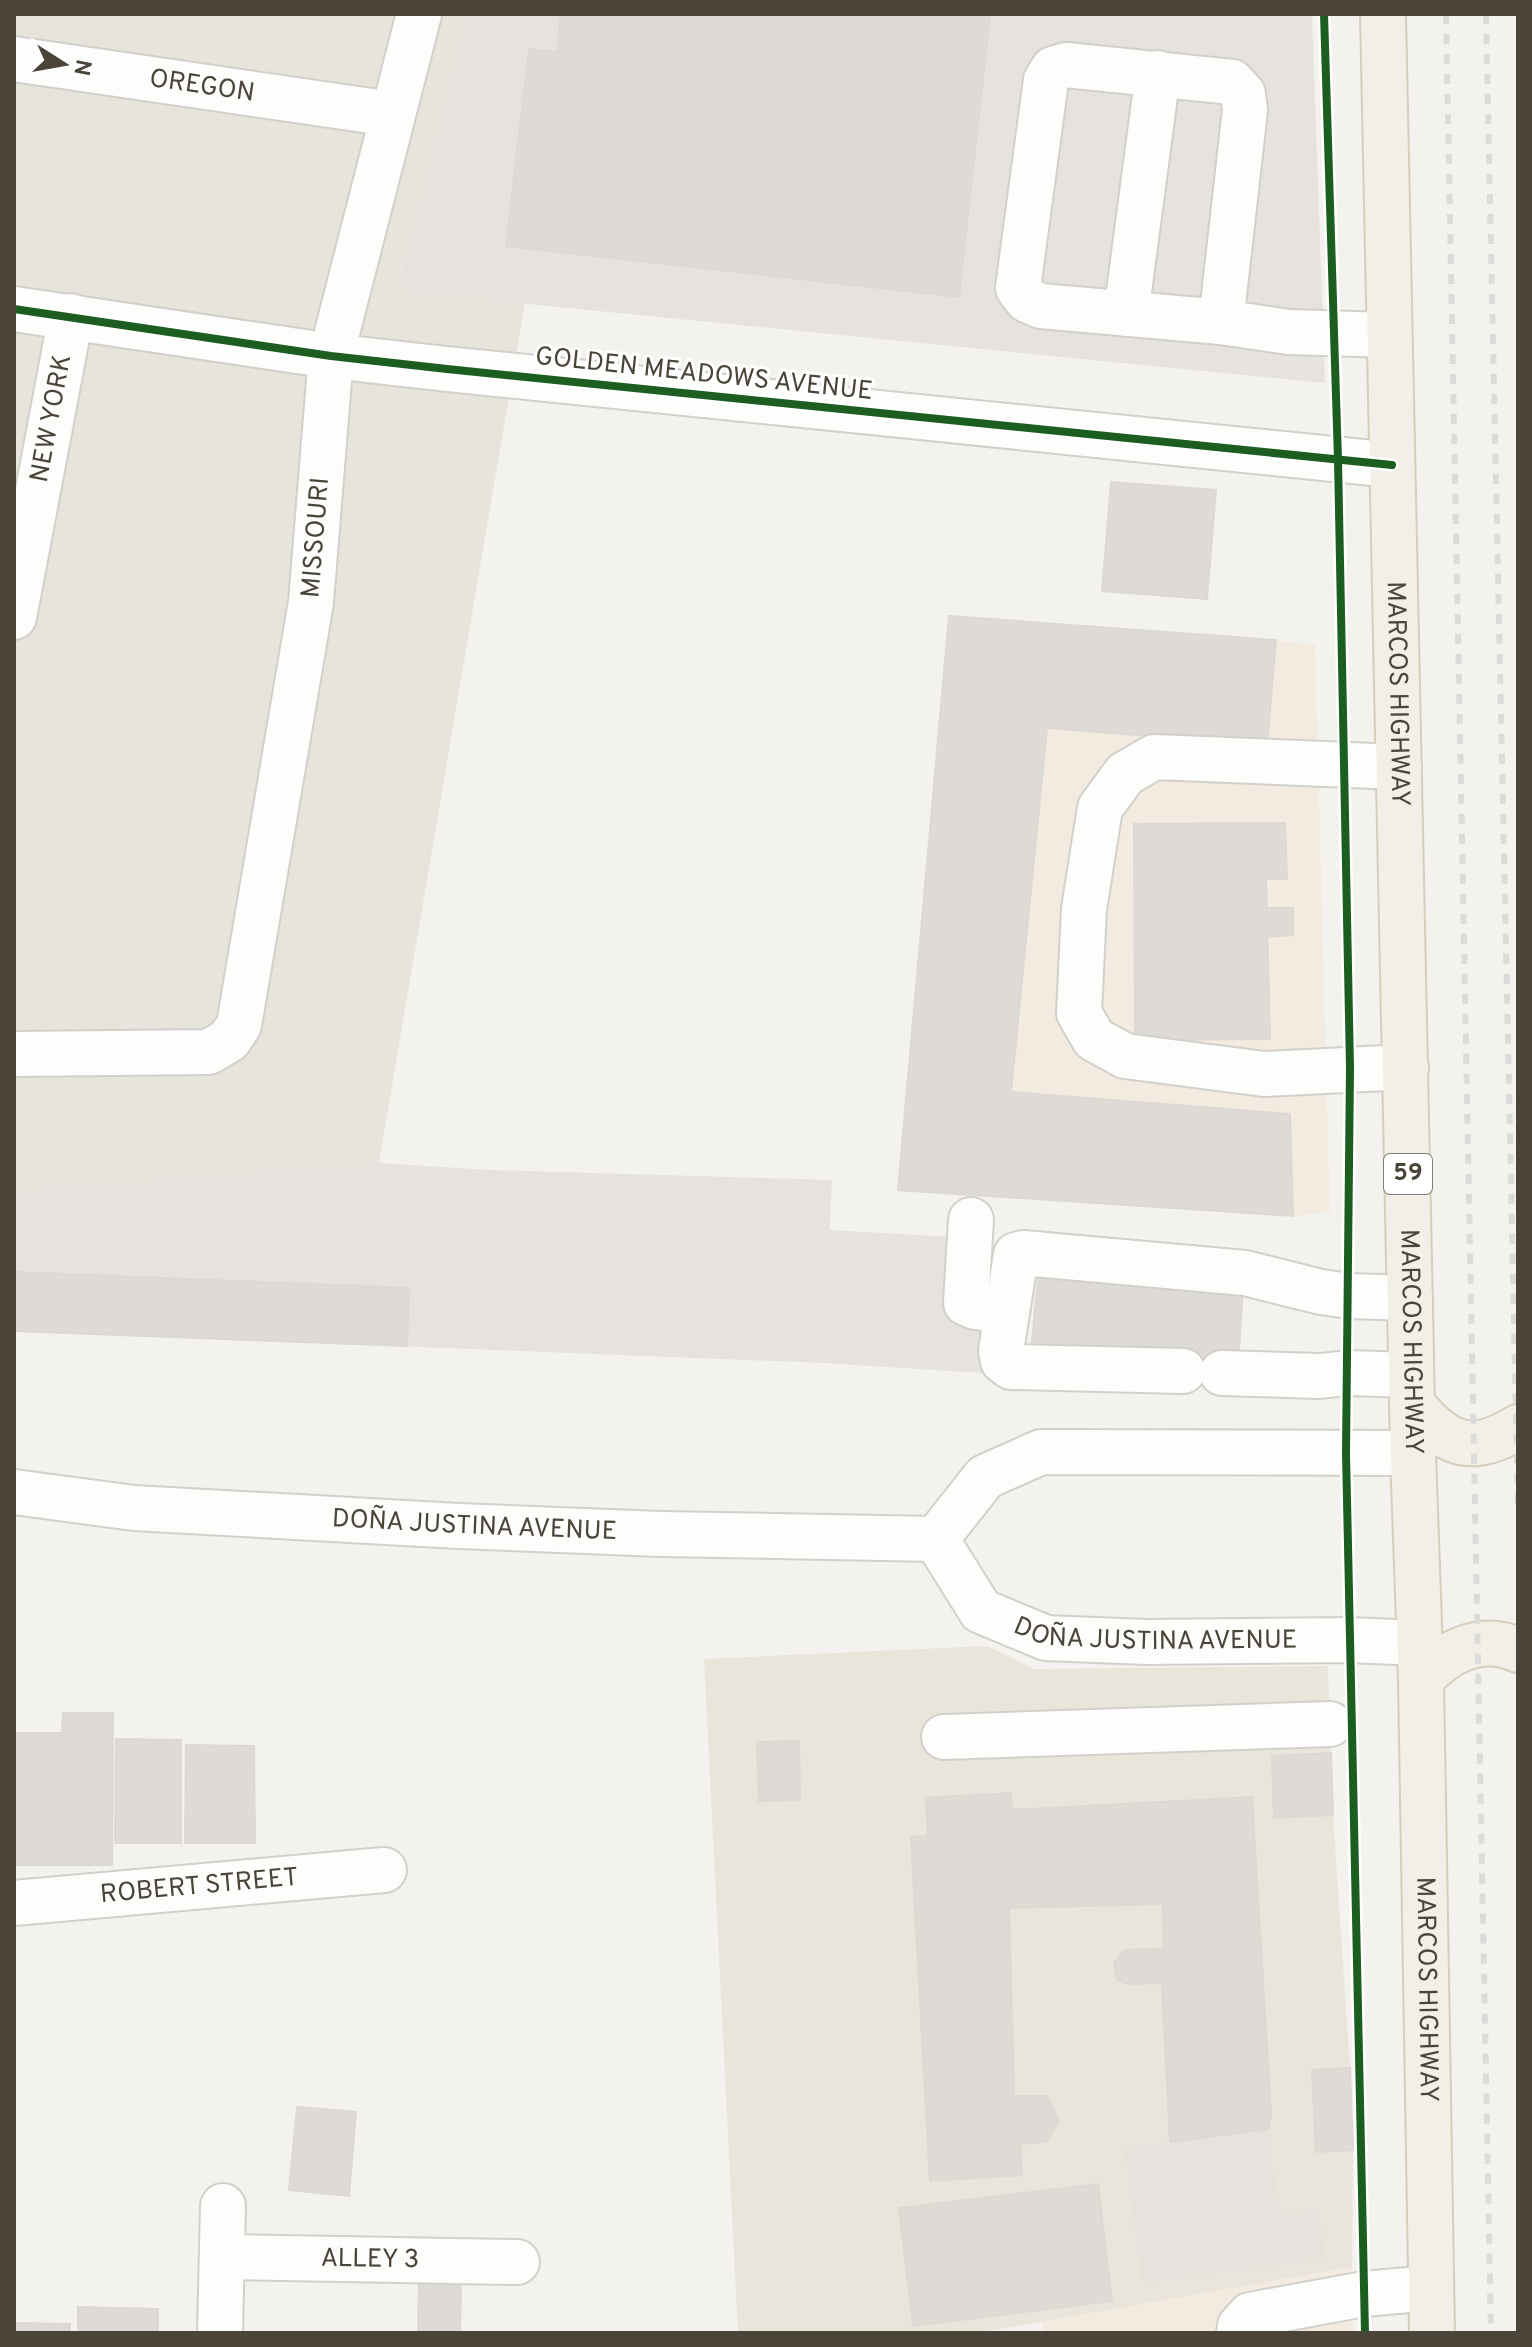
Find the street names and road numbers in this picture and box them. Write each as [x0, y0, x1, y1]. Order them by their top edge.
street label: OREGON [147, 62, 257, 110]
street label: GOLDEN MEADOWS AVENUE [533, 341, 875, 409]
street label: NEW YORK [23, 352, 80, 485]
street label: MISSOURI [295, 476, 338, 599]
street label: MARCOS HIGHWAY [1378, 581, 1416, 807]
road number: 59 [1384, 1154, 1432, 1194]
street label: MARCOS HIGHWAY [1392, 1229, 1430, 1455]
street label: DOÑA JUSTINA AVENUE [331, 1502, 618, 1549]
street label: DOÑA JUSTINA AVENUE [1008, 1610, 1298, 1659]
street label: ROBERT STREET [99, 1861, 300, 1912]
street label: MARCOS HIGHWAY [1408, 1876, 1445, 2103]
street label: ALLEY 3 [320, 2242, 420, 2277]

